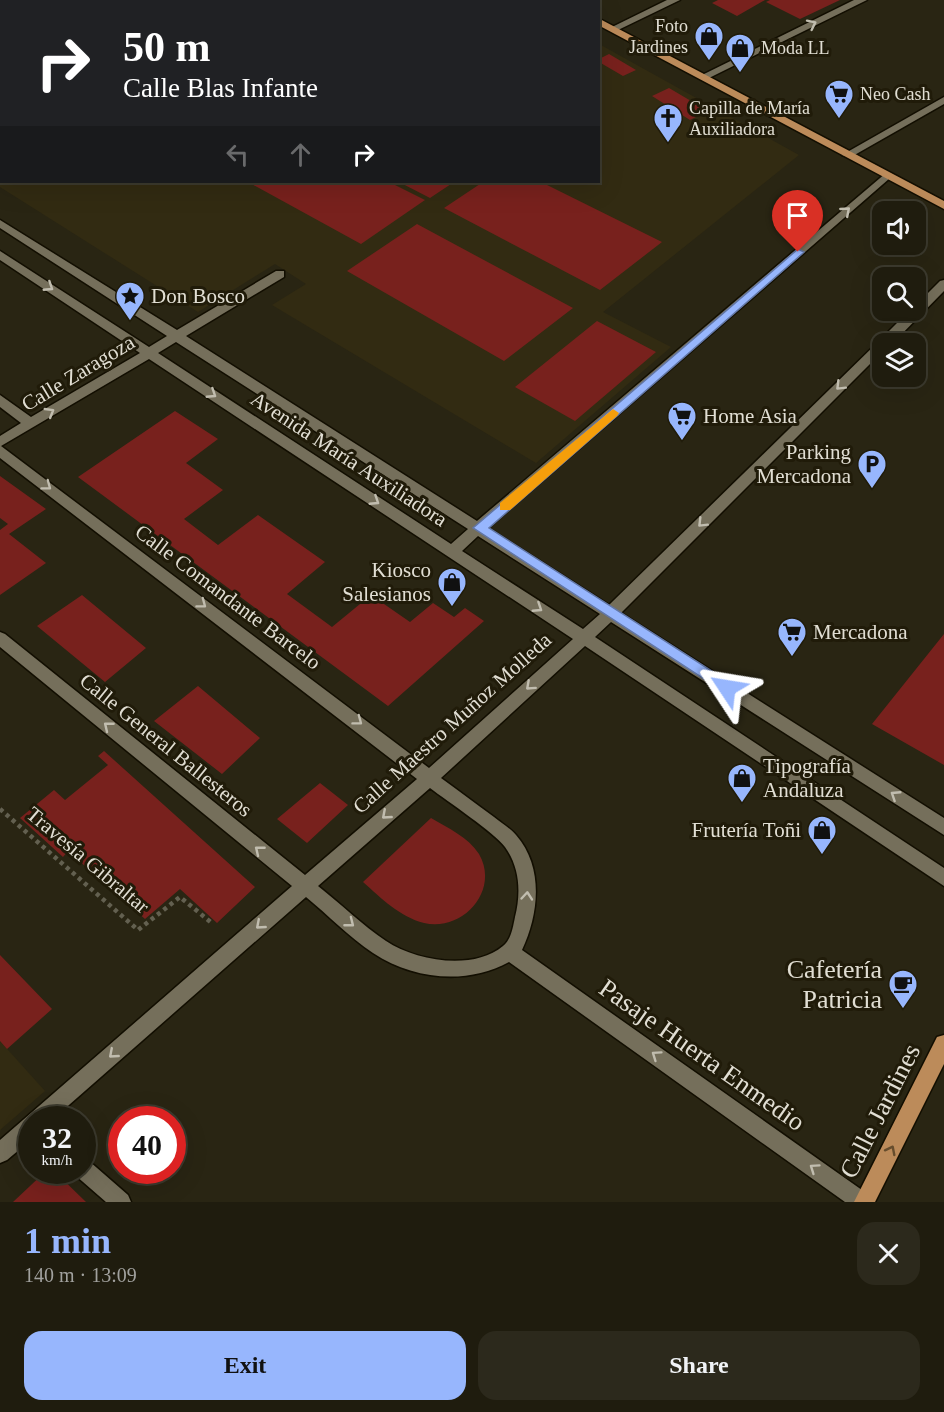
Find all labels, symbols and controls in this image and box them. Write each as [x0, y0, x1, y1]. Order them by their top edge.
place label: Foto Jardines [629, 16, 688, 57]
shop icon: Foto Jardines [693, 20, 725, 62]
one-way arrow [806, 20, 817, 32]
icon: right [24, 24, 102, 102]
text: 50 m [123, 24, 211, 70]
shop icon: Moda LL [724, 32, 756, 74]
place label: Moda LL [761, 38, 829, 58]
text: Calle Blas Infante [123, 73, 318, 103]
supermarket icon: Neo Cash [823, 78, 855, 120]
place label: Neo Cash [860, 84, 931, 104]
place label: Capilla de María Auxiliadora [689, 98, 810, 139]
church icon: Capilla de María Auxiliadora [652, 102, 684, 144]
icon: left [221, 138, 254, 171]
icon: ahead [284, 138, 317, 171]
icon: right [347, 138, 380, 171]
pin [772, 190, 823, 252]
icon: arrive [781, 199, 814, 232]
map controls [872, 201, 926, 387]
button: sound [872, 201, 926, 255]
one-way arrow [839, 207, 850, 218]
button: search [872, 267, 926, 321]
one-way arrow [42, 280, 53, 291]
place icon: Don Bosco [114, 280, 146, 322]
place label: Don Bosco [151, 284, 245, 308]
street label: Calle Zaragoza [17, 329, 139, 416]
button: layers [872, 333, 926, 387]
one-way arrow [837, 379, 848, 390]
street label: Avenida María Auxiliadora [246, 386, 452, 532]
one-way arrow [205, 387, 216, 398]
supermarket icon: Home Asia [666, 400, 698, 442]
place label: Home Asia [703, 404, 798, 428]
one-way arrow [44, 408, 54, 420]
place label: Parking Mercadona [757, 440, 852, 488]
parking icon: Parking Mercadona [856, 448, 888, 490]
one-way arrow [40, 479, 51, 490]
one-way arrow [369, 493, 379, 505]
one-way arrow [698, 516, 709, 527]
street label: Calle Comandante Barcelo [130, 519, 326, 675]
place label: Kiosco Salesianos [342, 558, 431, 606]
shop icon: Kiosco Salesianos [436, 566, 468, 608]
one-way arrow [195, 596, 206, 607]
one-way arrow [532, 600, 542, 612]
supermarket icon: Mercadona [776, 616, 808, 658]
place label: Mercadona [813, 620, 908, 644]
street label: Calle Maestro Muñoz Molleda [348, 627, 557, 818]
position arrow [695, 656, 759, 720]
street label: Calle General Ballesteros [75, 668, 257, 822]
one-way arrow [526, 679, 537, 690]
one-way arrow [351, 714, 362, 725]
one-way arrow [104, 723, 115, 734]
place label: Tipografía Andaluza [763, 754, 852, 802]
shop icon: Tipografía Andaluza [726, 762, 758, 804]
one-way arrow [891, 791, 901, 803]
street label: Travesía Gibraltar [22, 802, 154, 918]
one-way arrow [383, 808, 393, 819]
shop icon: Frutería Toñi [806, 814, 838, 856]
place label: Frutería Toñi [691, 818, 801, 842]
one-way arrow [255, 846, 266, 857]
one-way arrow [520, 891, 533, 900]
one-way arrow [343, 916, 354, 927]
one-way arrow [256, 918, 267, 929]
place label: Cafetería Patricia [787, 955, 882, 1014]
cafe icon: Cafetería Patricia [887, 968, 919, 1010]
street label: Pasaje Huerta Enmedio [594, 973, 810, 1137]
street label: Calle Jardines [834, 1039, 926, 1183]
one-way arrow [109, 1047, 120, 1058]
one-way arrow [651, 1051, 662, 1062]
speed limit sign: 40 [108, 1106, 186, 1184]
text: 32 [42, 1121, 72, 1154]
one-way arrow [883, 1145, 895, 1156]
text: km/h [42, 1152, 72, 1168]
one-way arrow [810, 1164, 821, 1175]
text: 1 min [24, 1221, 111, 1261]
button: close [857, 1222, 920, 1285]
text: 140 m · 13:09 [24, 1264, 137, 1286]
button: Exit [24, 1331, 466, 1400]
button: Share [478, 1331, 920, 1400]

